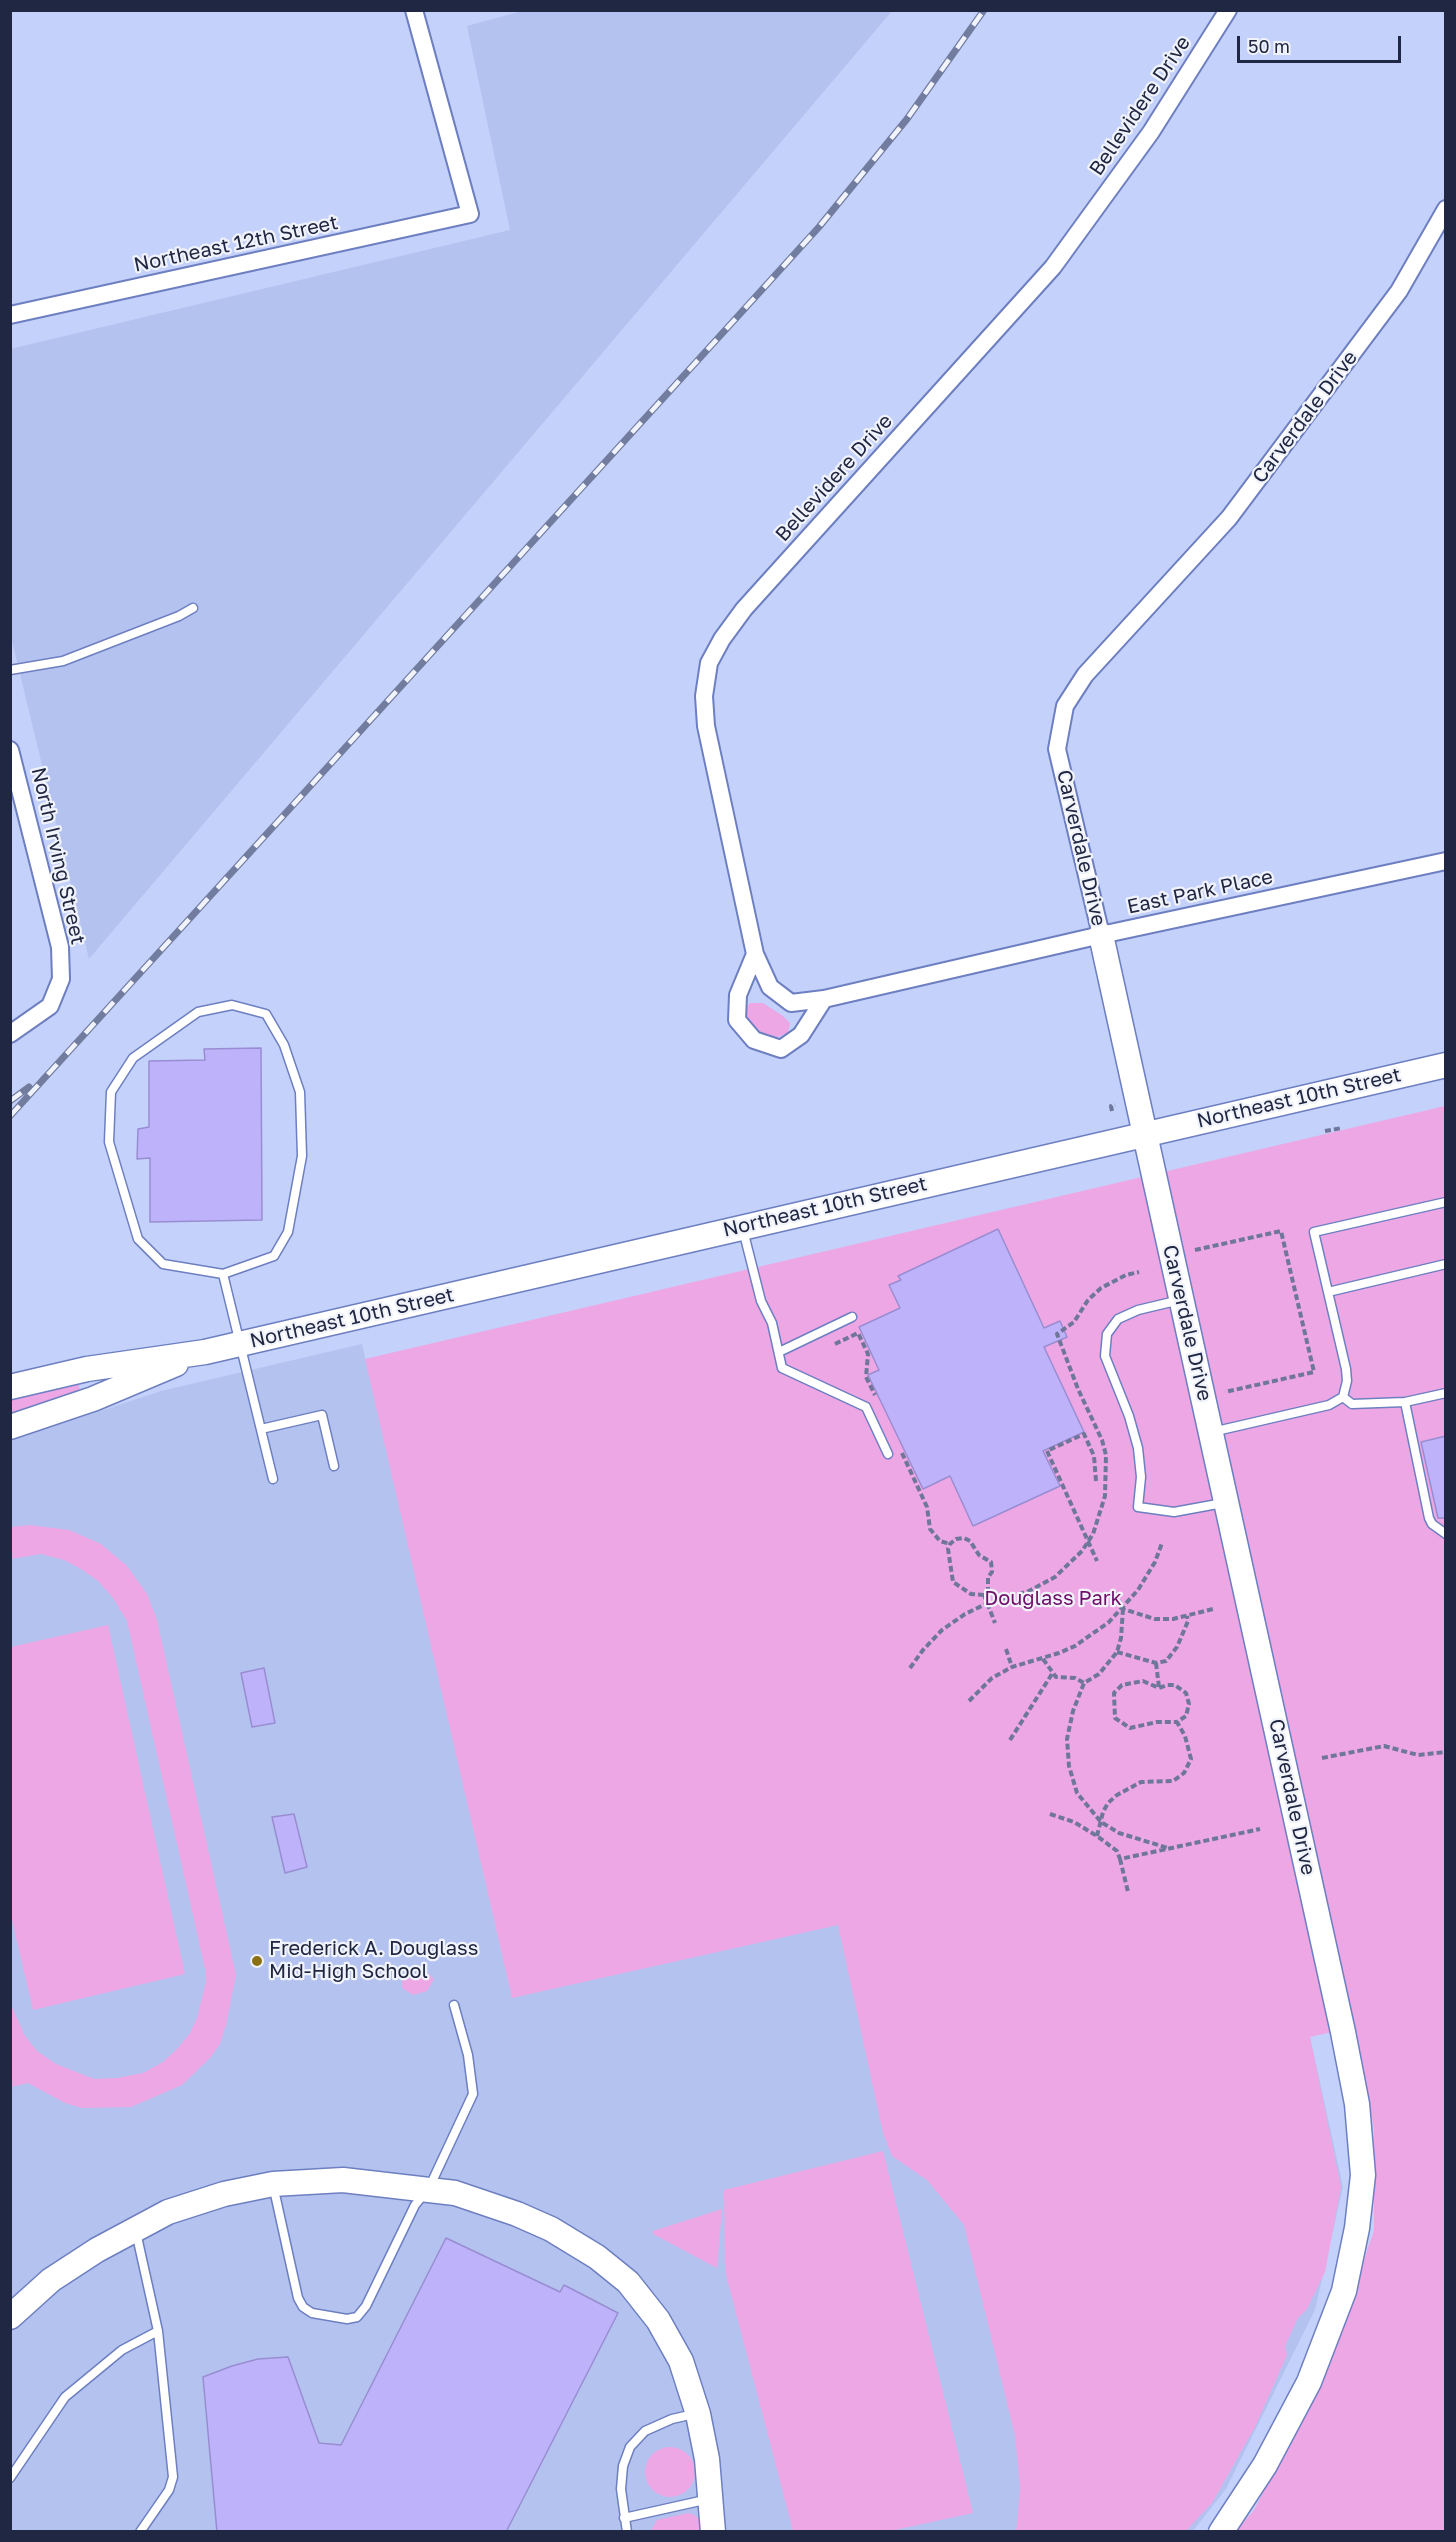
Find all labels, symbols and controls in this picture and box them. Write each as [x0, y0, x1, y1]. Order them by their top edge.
scale bar [1240, 24, 1404, 62]
street label: Bellevidere Drive [1084, 32, 1196, 180]
text: 50 m [1248, 35, 1290, 57]
street label: Northeast 12th Street [132, 211, 340, 277]
street label: Carverdale Drive [1247, 346, 1363, 488]
street label: Bellevidere Drive [771, 409, 897, 547]
street label: North Irving Street [26, 765, 90, 947]
street label: Carverdale Drive [1051, 768, 1111, 928]
street label: East Park Place [1125, 865, 1275, 919]
street label: Northeast 10th Street [1195, 1063, 1403, 1133]
street label: Northeast 10th Street [721, 1172, 929, 1242]
street label: Carverdale Drive [1157, 1243, 1217, 1403]
street label: Northeast 10th Street [248, 1283, 456, 1353]
park label: Douglass Park [984, 1587, 1122, 1611]
street label: Carverdale Drive [1264, 1717, 1320, 1877]
place label: Frederick A. Douglass Mid-High School [269, 1937, 478, 1984]
marker: Frederick A. Douglass Mid-High School [250, 1954, 264, 1968]

